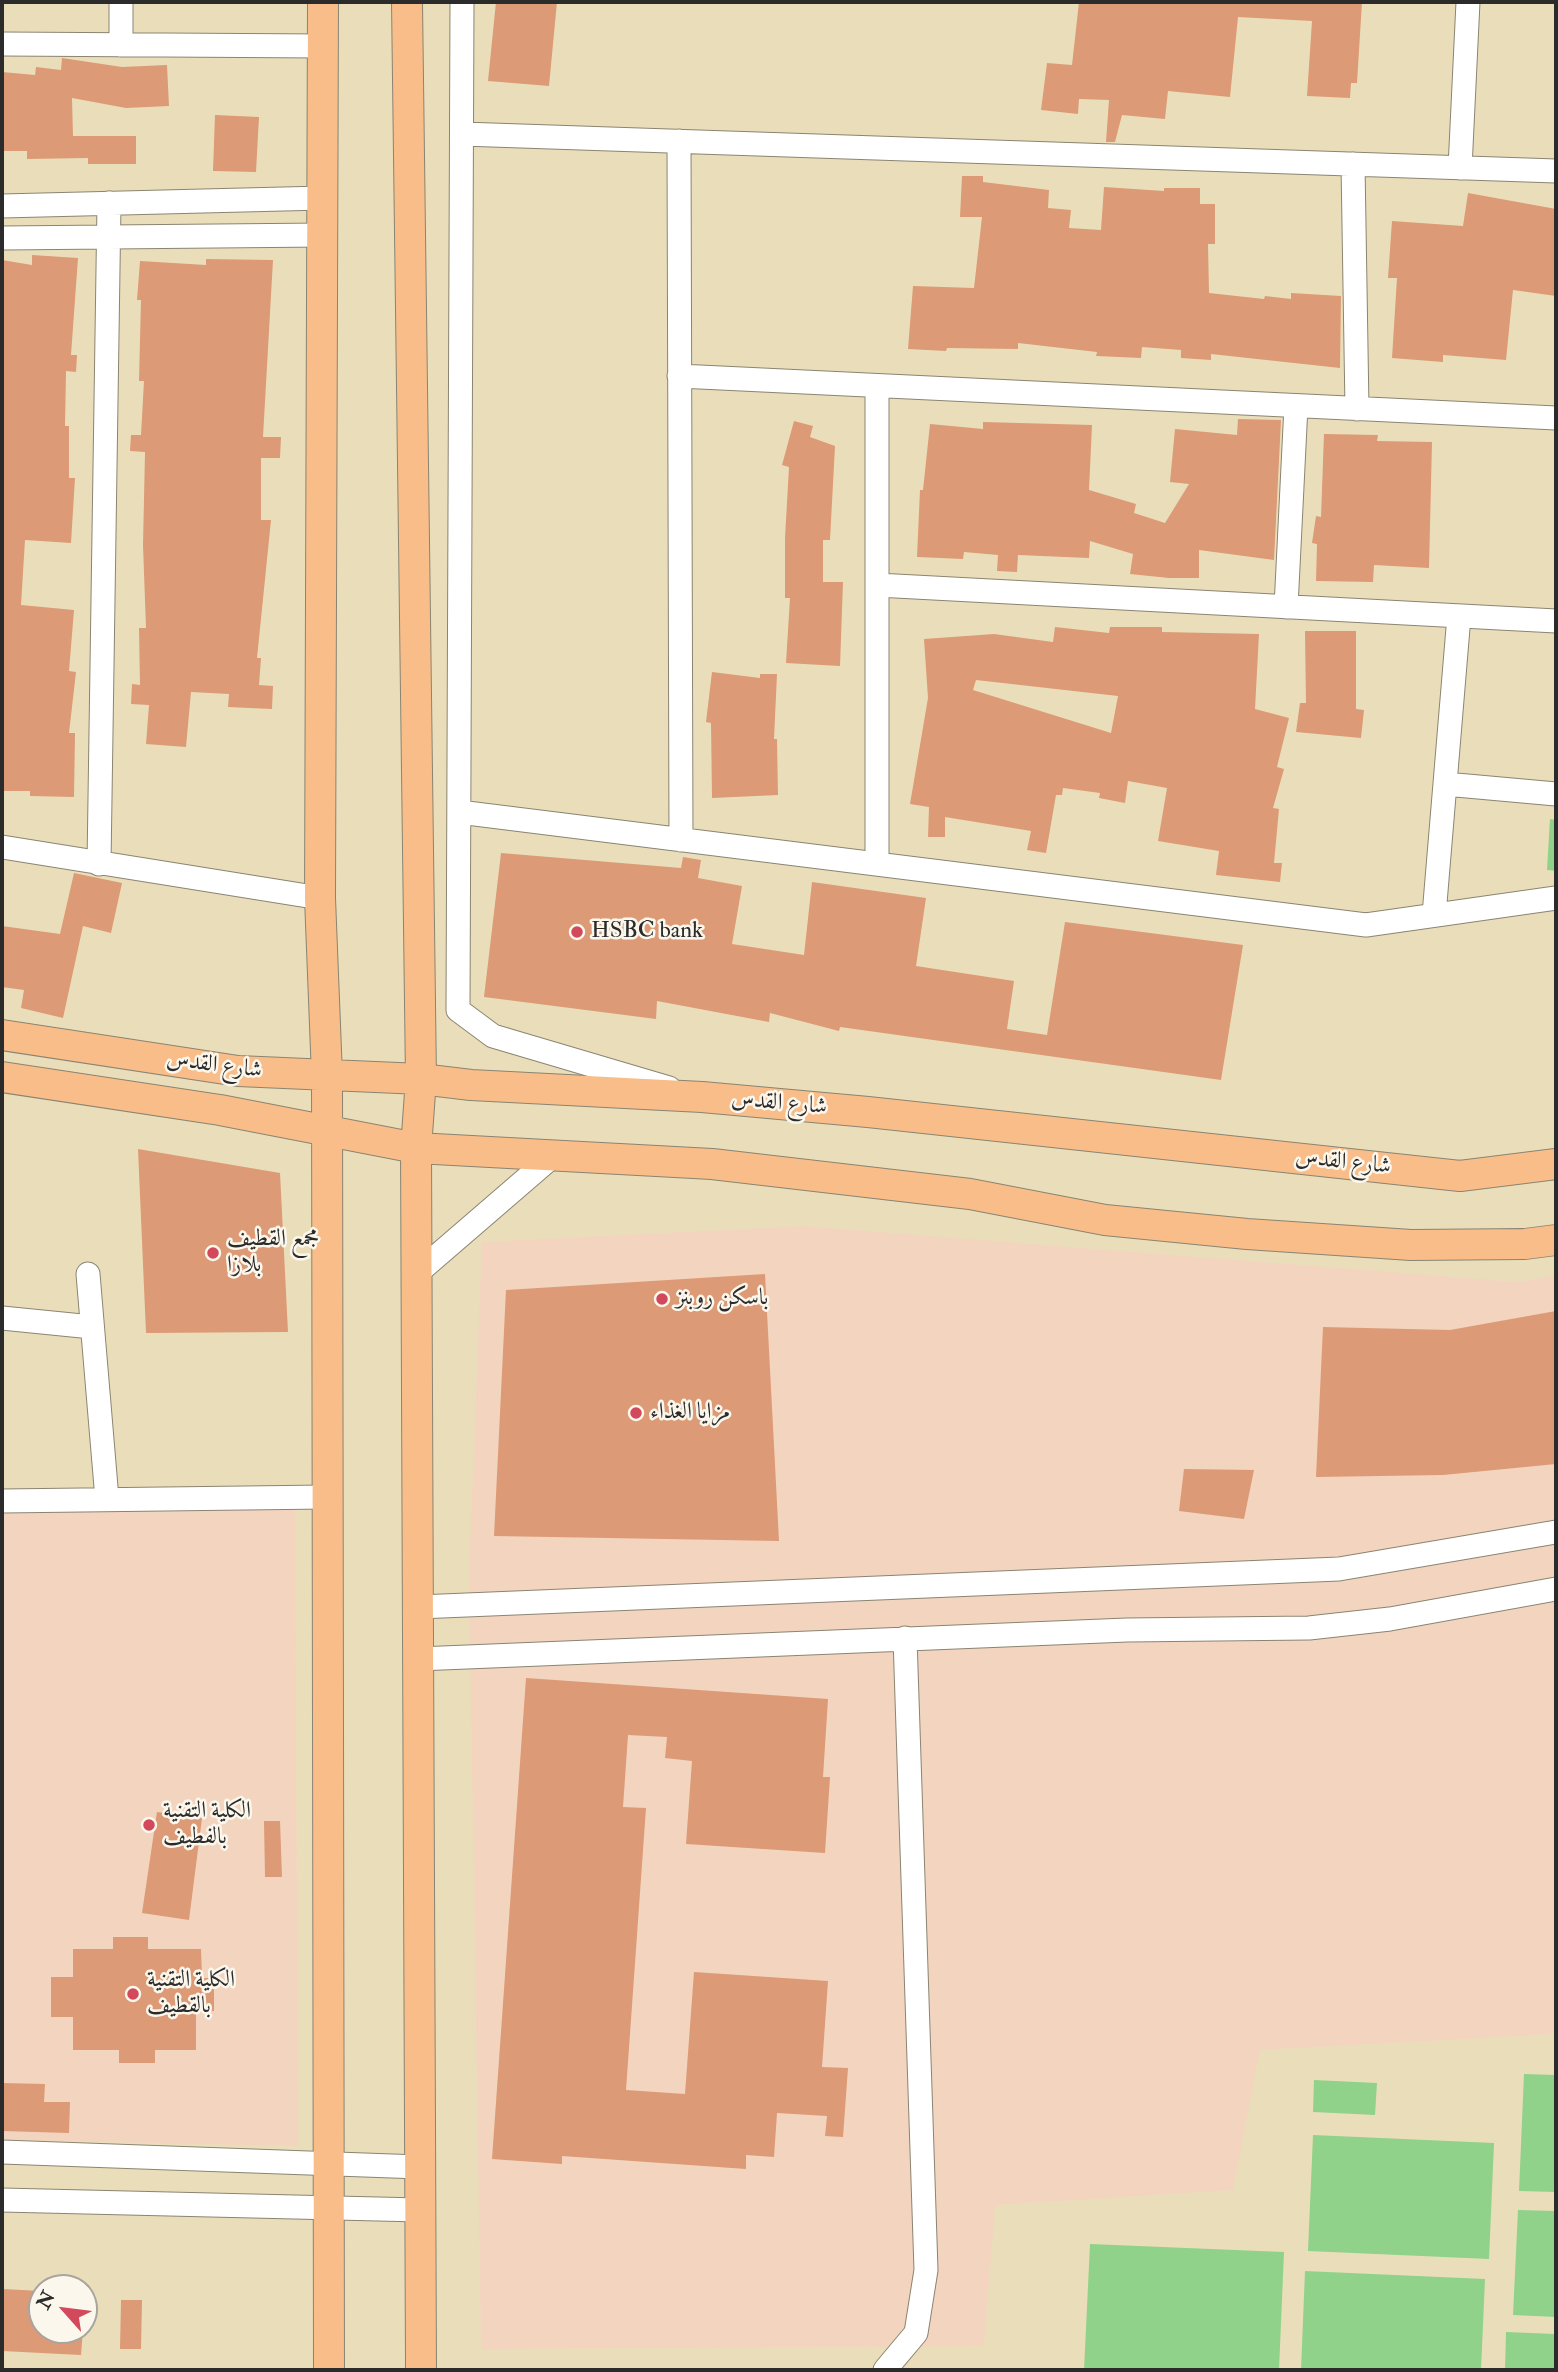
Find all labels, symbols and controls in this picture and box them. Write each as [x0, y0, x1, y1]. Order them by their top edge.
place label: HSBC bank [591, 918, 703, 946]
marker: HSBC bank [569, 924, 585, 940]
street label: شارع القدس [165, 1046, 263, 1086]
street label: شارع القدس [730, 1086, 828, 1122]
street label: شارع القدس [1294, 1144, 1392, 1182]
place label: مجمع القطيف بلازا [227, 1226, 319, 1280]
marker: مجمع القطيف بلازا [205, 1245, 221, 1261]
place label: باسكن روبنز [676, 1285, 768, 1313]
marker: باسكن روبنز [654, 1291, 670, 1307]
place label: مزايا الغذاء [650, 1399, 730, 1427]
marker: مزايا الغذاء [628, 1405, 644, 1421]
place label: الكلية التقنية بالفطيف [163, 1798, 251, 1852]
marker: الكلية التقنية بالفطيف [141, 1817, 157, 1833]
place label: الكلية التقنية بالقطيف [147, 1967, 235, 2021]
marker: الكلية التقنية بالقطيف [125, 1986, 141, 2002]
north arrow [28, 2274, 98, 2344]
text: N [32, 2287, 61, 2313]

